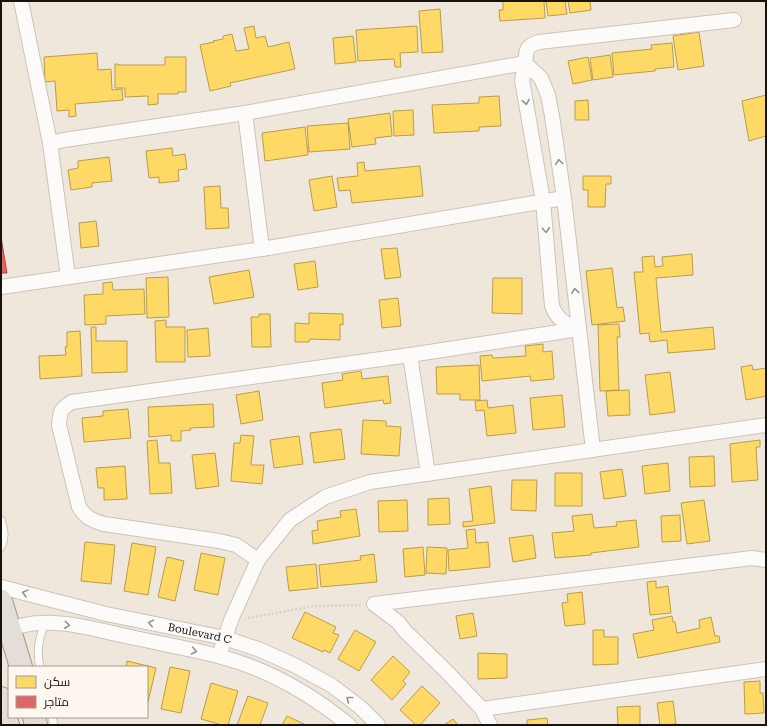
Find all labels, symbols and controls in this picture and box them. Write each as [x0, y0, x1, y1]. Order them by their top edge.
one-way arrow [521, 98, 530, 105]
one-way arrow [555, 159, 564, 165]
one-way arrow [541, 227, 550, 233]
one-way arrow [570, 288, 579, 294]
one-way arrow [22, 589, 29, 598]
one-way arrow [64, 620, 70, 629]
one-way arrow [148, 620, 155, 628]
street label: Boulevard C [167, 621, 233, 647]
one-way arrow [191, 646, 197, 654]
legend [8, 666, 148, 718]
text: سكن [44, 675, 70, 689]
text: متاجر [43, 695, 69, 709]
one-way arrow [346, 697, 353, 704]

